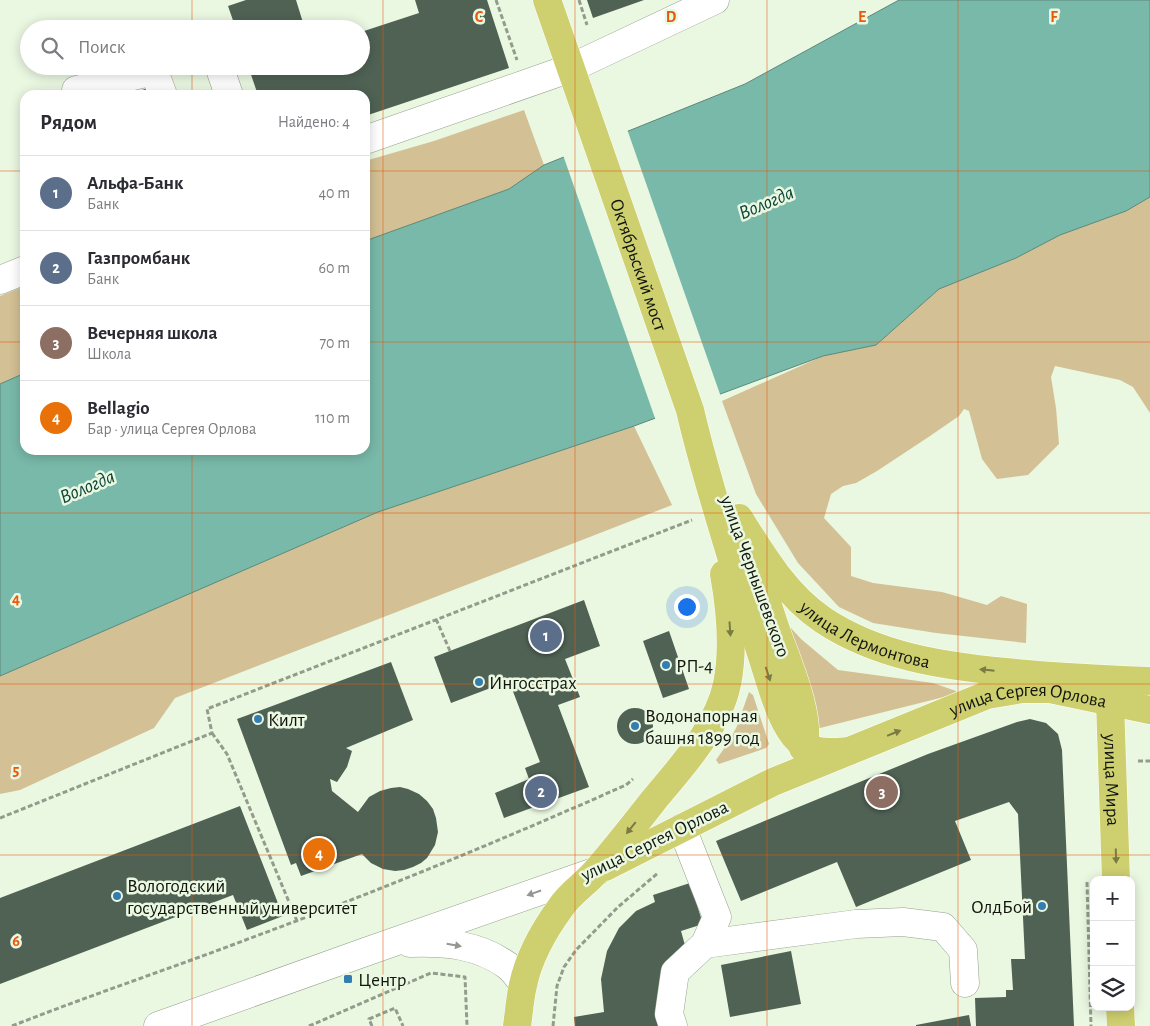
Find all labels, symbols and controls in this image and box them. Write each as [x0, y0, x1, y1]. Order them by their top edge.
text: C [475, 9, 484, 25]
text: D [666, 9, 677, 25]
text: E [858, 9, 866, 25]
text: F [1050, 9, 1058, 25]
search box [20, 20, 370, 75]
icon: search [38, 34, 66, 62]
text: Поиск [78, 38, 125, 57]
text: Рядом [40, 112, 97, 133]
text: Найдено: 4 [278, 114, 350, 130]
text: Альфа-Банк [87, 174, 183, 193]
water label: Вологда [736, 183, 797, 223]
text: 1 [53, 185, 59, 201]
text: 40 m [318, 185, 350, 201]
text: Банк [87, 196, 119, 212]
street label: Октябрьский мост [606, 196, 670, 334]
text: Газпромбанк [87, 249, 190, 268]
text: 2 [52, 260, 60, 276]
text: 60 m [319, 260, 350, 276]
text: Банк [87, 271, 119, 287]
text: Вечерняя школа [87, 324, 218, 343]
text: 3 [53, 335, 59, 351]
text: 70 m [319, 335, 350, 351]
text: Школа [87, 346, 131, 362]
text: Bellagio [87, 399, 150, 418]
text: 4 [52, 410, 60, 426]
text: 110 m [315, 410, 350, 426]
text: Бар · улица Сергея Орлова [87, 421, 256, 437]
water label: Вологда [57, 467, 118, 507]
street label: улица Чернышевского [716, 492, 793, 660]
text: 4 [12, 591, 20, 607]
your location [674, 594, 700, 620]
street label: улица Лермонтова [795, 597, 932, 672]
pin: 1 [530, 617, 562, 655]
one-way arrow [726, 621, 734, 637]
place label: РП-4 [676, 657, 713, 676]
marker: РП-4 [660, 659, 672, 671]
one-way arrow [979, 666, 995, 674]
one-way arrow [764, 667, 772, 682]
place label: Ингосстрах [489, 674, 577, 693]
marker: Ингосстрах [473, 676, 485, 688]
street label: улица Сергея Орлова [946, 681, 1109, 721]
place label: Водонапорная башня 1899 год [645, 707, 760, 748]
place label: Килт [268, 711, 305, 730]
marker: Килт [252, 713, 264, 725]
marker: Водонапорная башня 1899 год [629, 720, 641, 732]
one-way arrow [887, 728, 902, 736]
street label: улица Мира [1100, 733, 1122, 827]
text: 5 [13, 762, 20, 778]
pin: 2 [525, 773, 557, 811]
pin: 3 [866, 773, 898, 811]
street label: улица Сергея Орлова [577, 797, 732, 886]
one-way arrow [625, 822, 636, 835]
pin: 4 [303, 835, 335, 873]
one-way arrow [1112, 848, 1120, 864]
map controls [1090, 876, 1135, 1011]
button: + [1090, 876, 1135, 921]
place label: Вологодский государственный университет [127, 877, 357, 918]
one-way arrow [526, 889, 541, 897]
marker: Вологодский государственный университет [111, 890, 123, 902]
place label: ОлдБой [971, 898, 1032, 917]
marker: ОлдБой [1036, 900, 1048, 912]
button: − [1090, 921, 1135, 966]
text: 6 [12, 933, 20, 949]
one-way arrow [447, 941, 463, 949]
button: layers [1090, 966, 1135, 1011]
place label: Центр [358, 971, 406, 990]
marker: Центр [342, 973, 354, 985]

